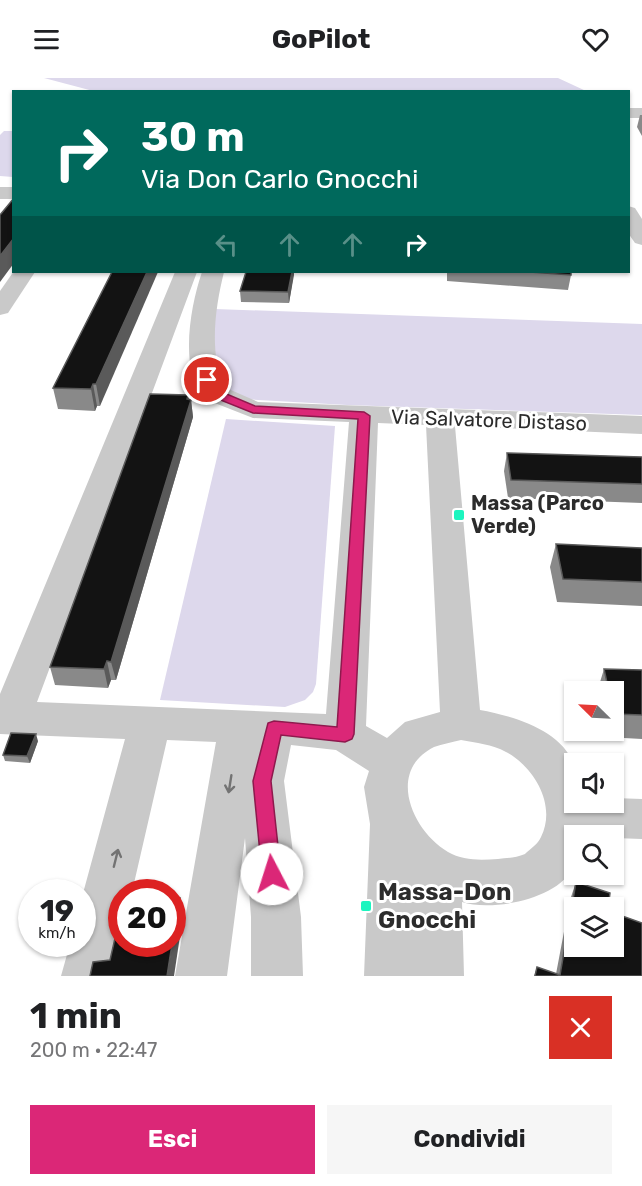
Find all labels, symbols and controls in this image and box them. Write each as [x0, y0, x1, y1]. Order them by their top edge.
icon: menu [30, 23, 63, 56]
text: GoPilot [272, 23, 370, 55]
icon: heart [579, 23, 612, 56]
text: 30 m [141, 112, 245, 162]
icon: right [42, 114, 120, 192]
text: Via Don Carlo Gnocchi [141, 163, 419, 195]
icon: left [210, 228, 243, 261]
icon: ahead [273, 228, 306, 261]
icon: ahead [336, 228, 369, 261]
icon: right [399, 228, 432, 261]
pin [181, 354, 232, 405]
icon: arrive [190, 363, 223, 396]
street label: Via Salvatore Distaso [391, 405, 587, 435]
place label: Massa (Parco Verde) [471, 491, 604, 538]
marker: Massa (Parco Verde) [452, 508, 466, 522]
north arrow [564, 681, 624, 741]
map controls [564, 681, 624, 957]
button: sound [564, 753, 624, 813]
one-way arrow [225, 774, 236, 794]
button: search [564, 825, 624, 885]
position arrow [240, 842, 304, 906]
one-way arrow [110, 849, 122, 868]
place label: Massa-Don Gnocchi [378, 878, 511, 934]
speed limit sign: 20 [108, 879, 186, 957]
text: 19 [40, 893, 74, 929]
button: layers [564, 897, 624, 957]
marker: Massa-Don Gnocchi [359, 899, 373, 913]
text: km/h [38, 924, 76, 942]
text: 1 min [30, 994, 122, 1037]
button: close [549, 996, 612, 1059]
text: 200 m · 22:47 [30, 1038, 157, 1062]
button: Esci [30, 1105, 315, 1174]
button: Condividi [327, 1105, 612, 1174]

